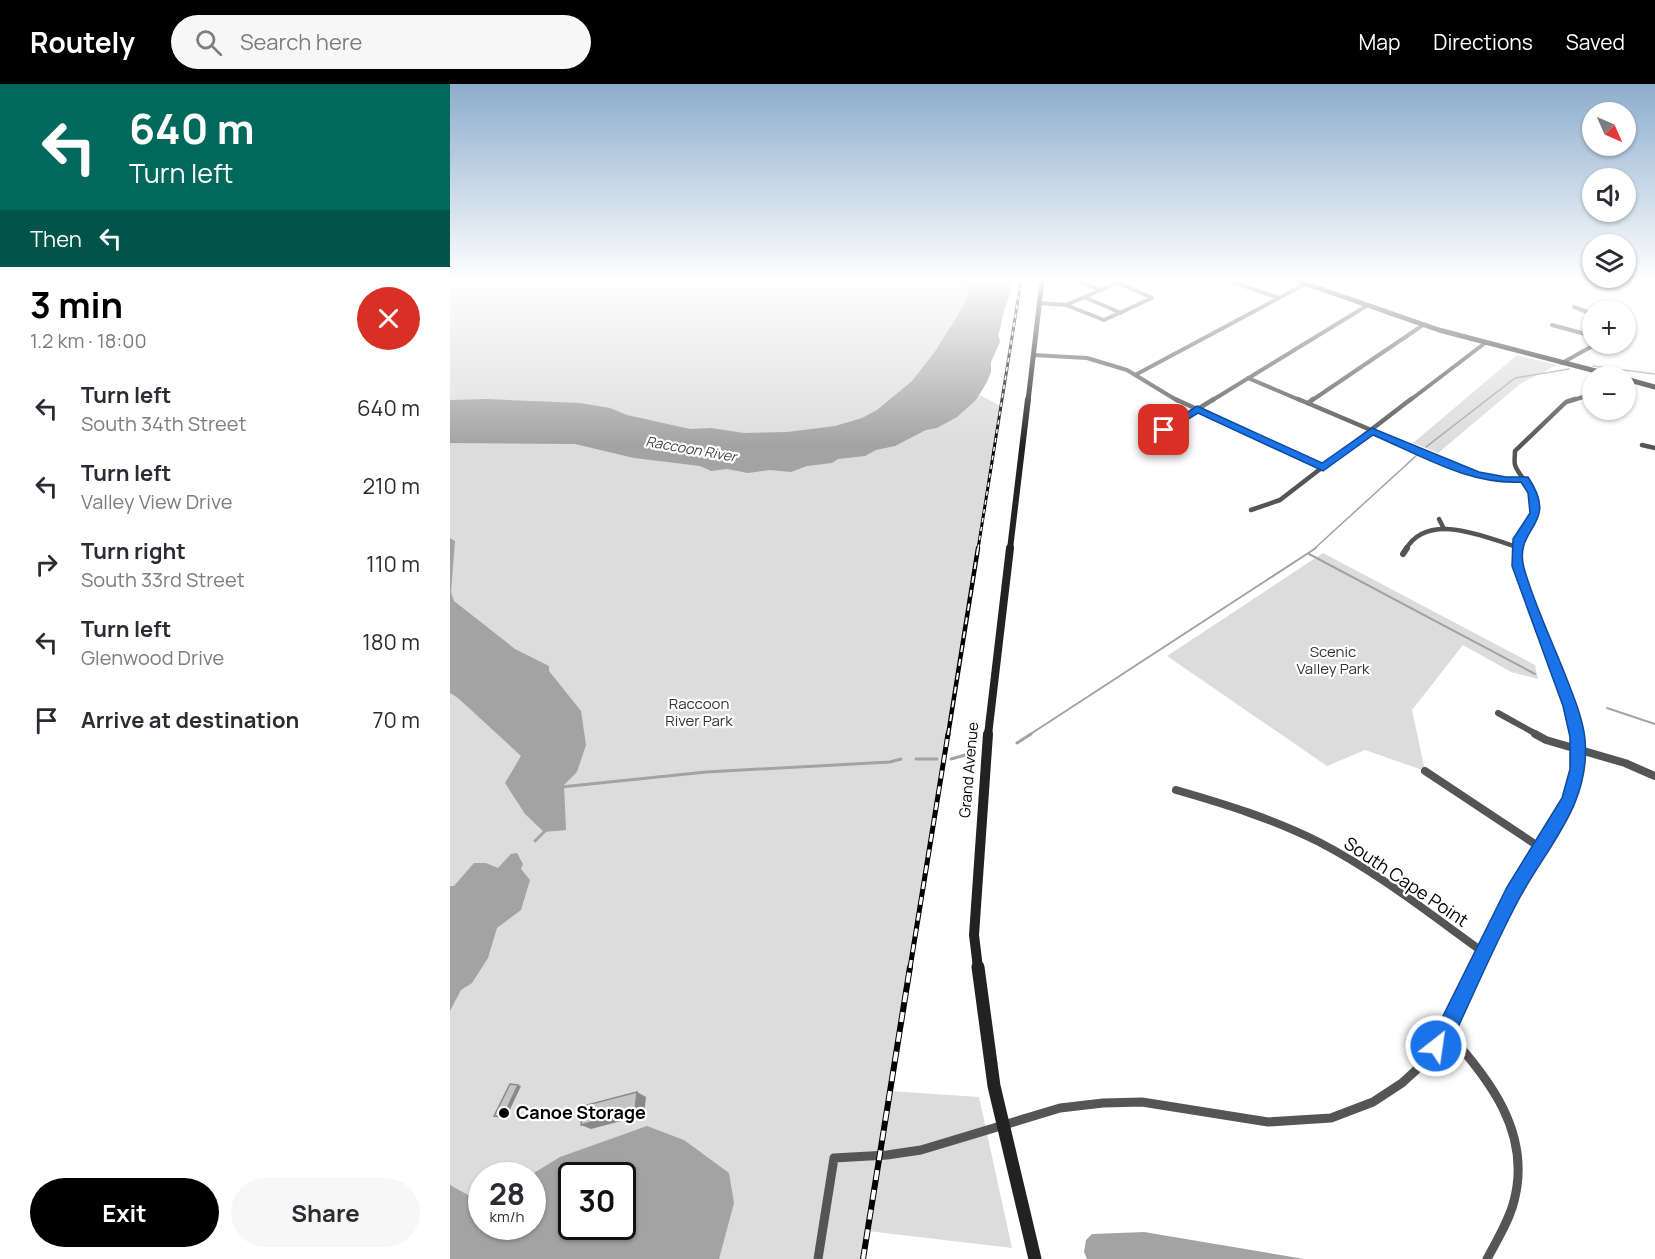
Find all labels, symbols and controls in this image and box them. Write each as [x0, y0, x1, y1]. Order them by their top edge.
search box [171, 15, 591, 69]
text: Routely [30, 23, 135, 61]
icon: search [192, 26, 225, 59]
text: Search here [240, 27, 362, 57]
text: Map [1359, 28, 1400, 56]
text: Directions [1433, 28, 1533, 56]
text: Saved [1566, 28, 1625, 56]
text: 640 m [129, 99, 254, 157]
north arrow [1582, 102, 1636, 156]
map controls [1582, 102, 1636, 420]
icon: left [30, 108, 108, 186]
text: Turn left [129, 154, 233, 191]
button: sound [1582, 168, 1636, 222]
icon: left [94, 222, 127, 255]
text: Then [30, 224, 82, 254]
button: layers [1582, 234, 1636, 288]
text: 3 min [30, 280, 123, 329]
button: close [357, 287, 420, 350]
button: + [1582, 300, 1636, 354]
text: 1.2 km · 18:00 [30, 327, 147, 354]
button: − [1582, 366, 1636, 420]
text: Turn left [81, 380, 171, 410]
icon: left [30, 392, 63, 425]
text: 640 m [357, 393, 420, 423]
pin [1138, 404, 1189, 455]
text: South 34th Street [81, 410, 246, 437]
icon: arrive [1147, 413, 1180, 446]
water label: Raccoon River [644, 431, 740, 466]
text: Turn left [81, 458, 171, 488]
icon: left [30, 470, 63, 503]
text: 210 m [362, 471, 420, 501]
text: Valley View Drive [81, 488, 232, 515]
text: Turn right [81, 536, 186, 566]
icon: right [30, 548, 63, 581]
text: 110 m [366, 549, 420, 579]
text: South 33rd Street [81, 566, 245, 593]
text: Turn left [81, 614, 171, 644]
icon: left [30, 626, 63, 659]
text: 180 m [362, 627, 420, 657]
park label: Scenic Valley Park [1296, 641, 1370, 679]
text: Glenwood Drive [81, 644, 224, 671]
park label: Raccoon River Park [665, 693, 733, 731]
icon: arrive [30, 704, 63, 737]
text: Arrive at destination [81, 705, 299, 735]
text: 70 m [372, 705, 420, 735]
street label: Grand Avenue [954, 721, 983, 819]
street label: South Cape Point [1340, 831, 1473, 932]
position arrow [1404, 1014, 1468, 1078]
place label: Canoe Storage [516, 1100, 646, 1124]
marker: Canoe Storage [497, 1106, 511, 1120]
speed limit sign: 30 [558, 1162, 636, 1240]
text: 28 [489, 1173, 525, 1214]
button: Exit [30, 1178, 219, 1247]
button: Share [231, 1178, 420, 1247]
text: km/h [490, 1206, 524, 1227]

